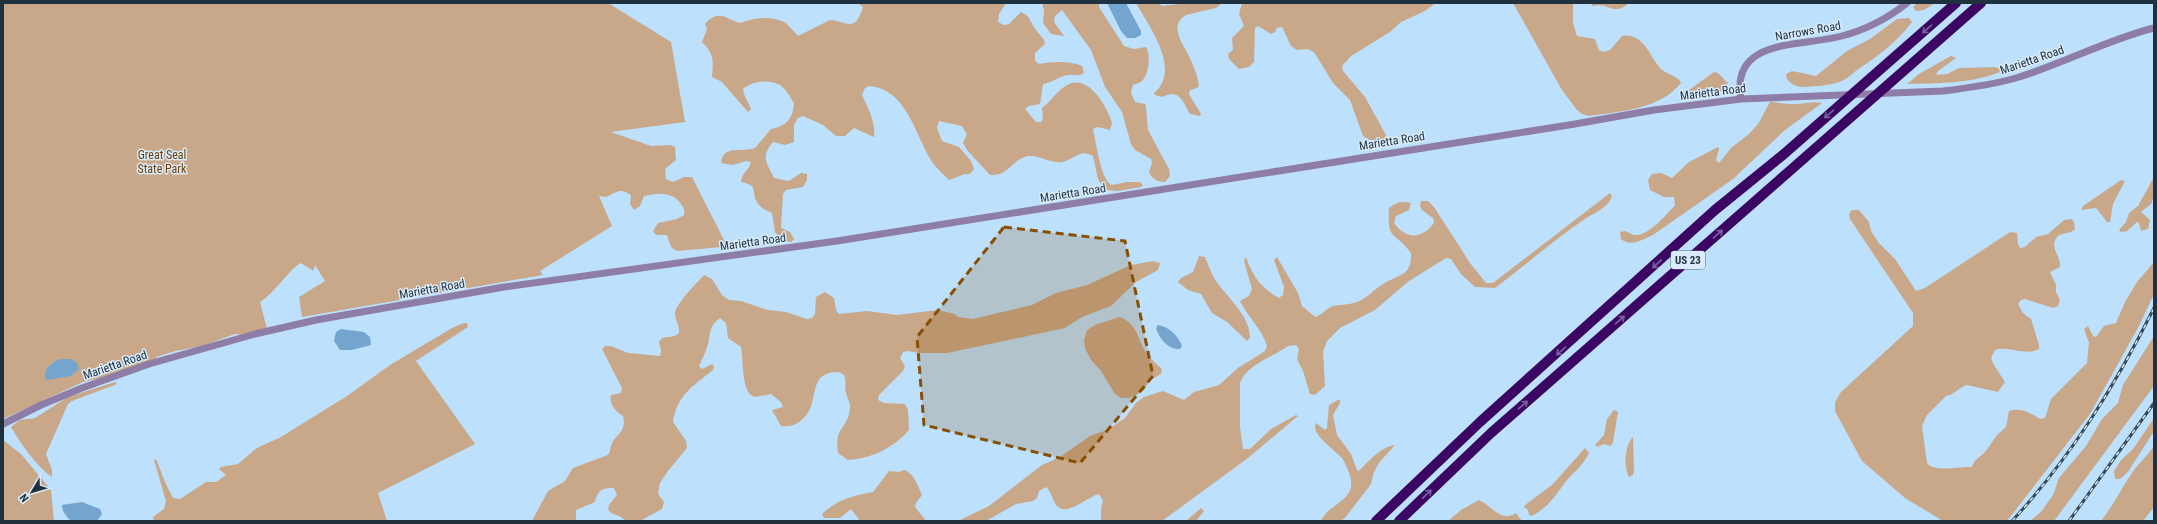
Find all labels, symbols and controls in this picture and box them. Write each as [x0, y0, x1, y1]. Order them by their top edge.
street label: Narrows Road [1774, 18, 1842, 44]
one-way arrow [1922, 24, 1932, 33]
street label: Marietta Road [1998, 43, 2066, 77]
street label: Marietta Road [1679, 81, 1747, 103]
one-way arrow [1824, 110, 1835, 119]
street label: Marietta Road [1358, 129, 1426, 153]
park label: Great Seal State Park [138, 148, 187, 176]
street label: Marietta Road [1039, 181, 1107, 205]
one-way arrow [1713, 229, 1723, 239]
street label: Marietta Road [719, 230, 787, 254]
road number: US 23 [1671, 251, 1705, 269]
one-way arrow [1652, 259, 1662, 268]
street label: Marietta Road [398, 276, 466, 302]
one-way arrow [1615, 315, 1626, 324]
one-way arrow [1555, 346, 1566, 355]
street label: Marietta Road [81, 348, 149, 382]
one-way arrow [1517, 401, 1528, 410]
north arrow [12, 472, 52, 512]
one-way arrow [1422, 489, 1432, 499]
text: N [17, 491, 32, 505]

